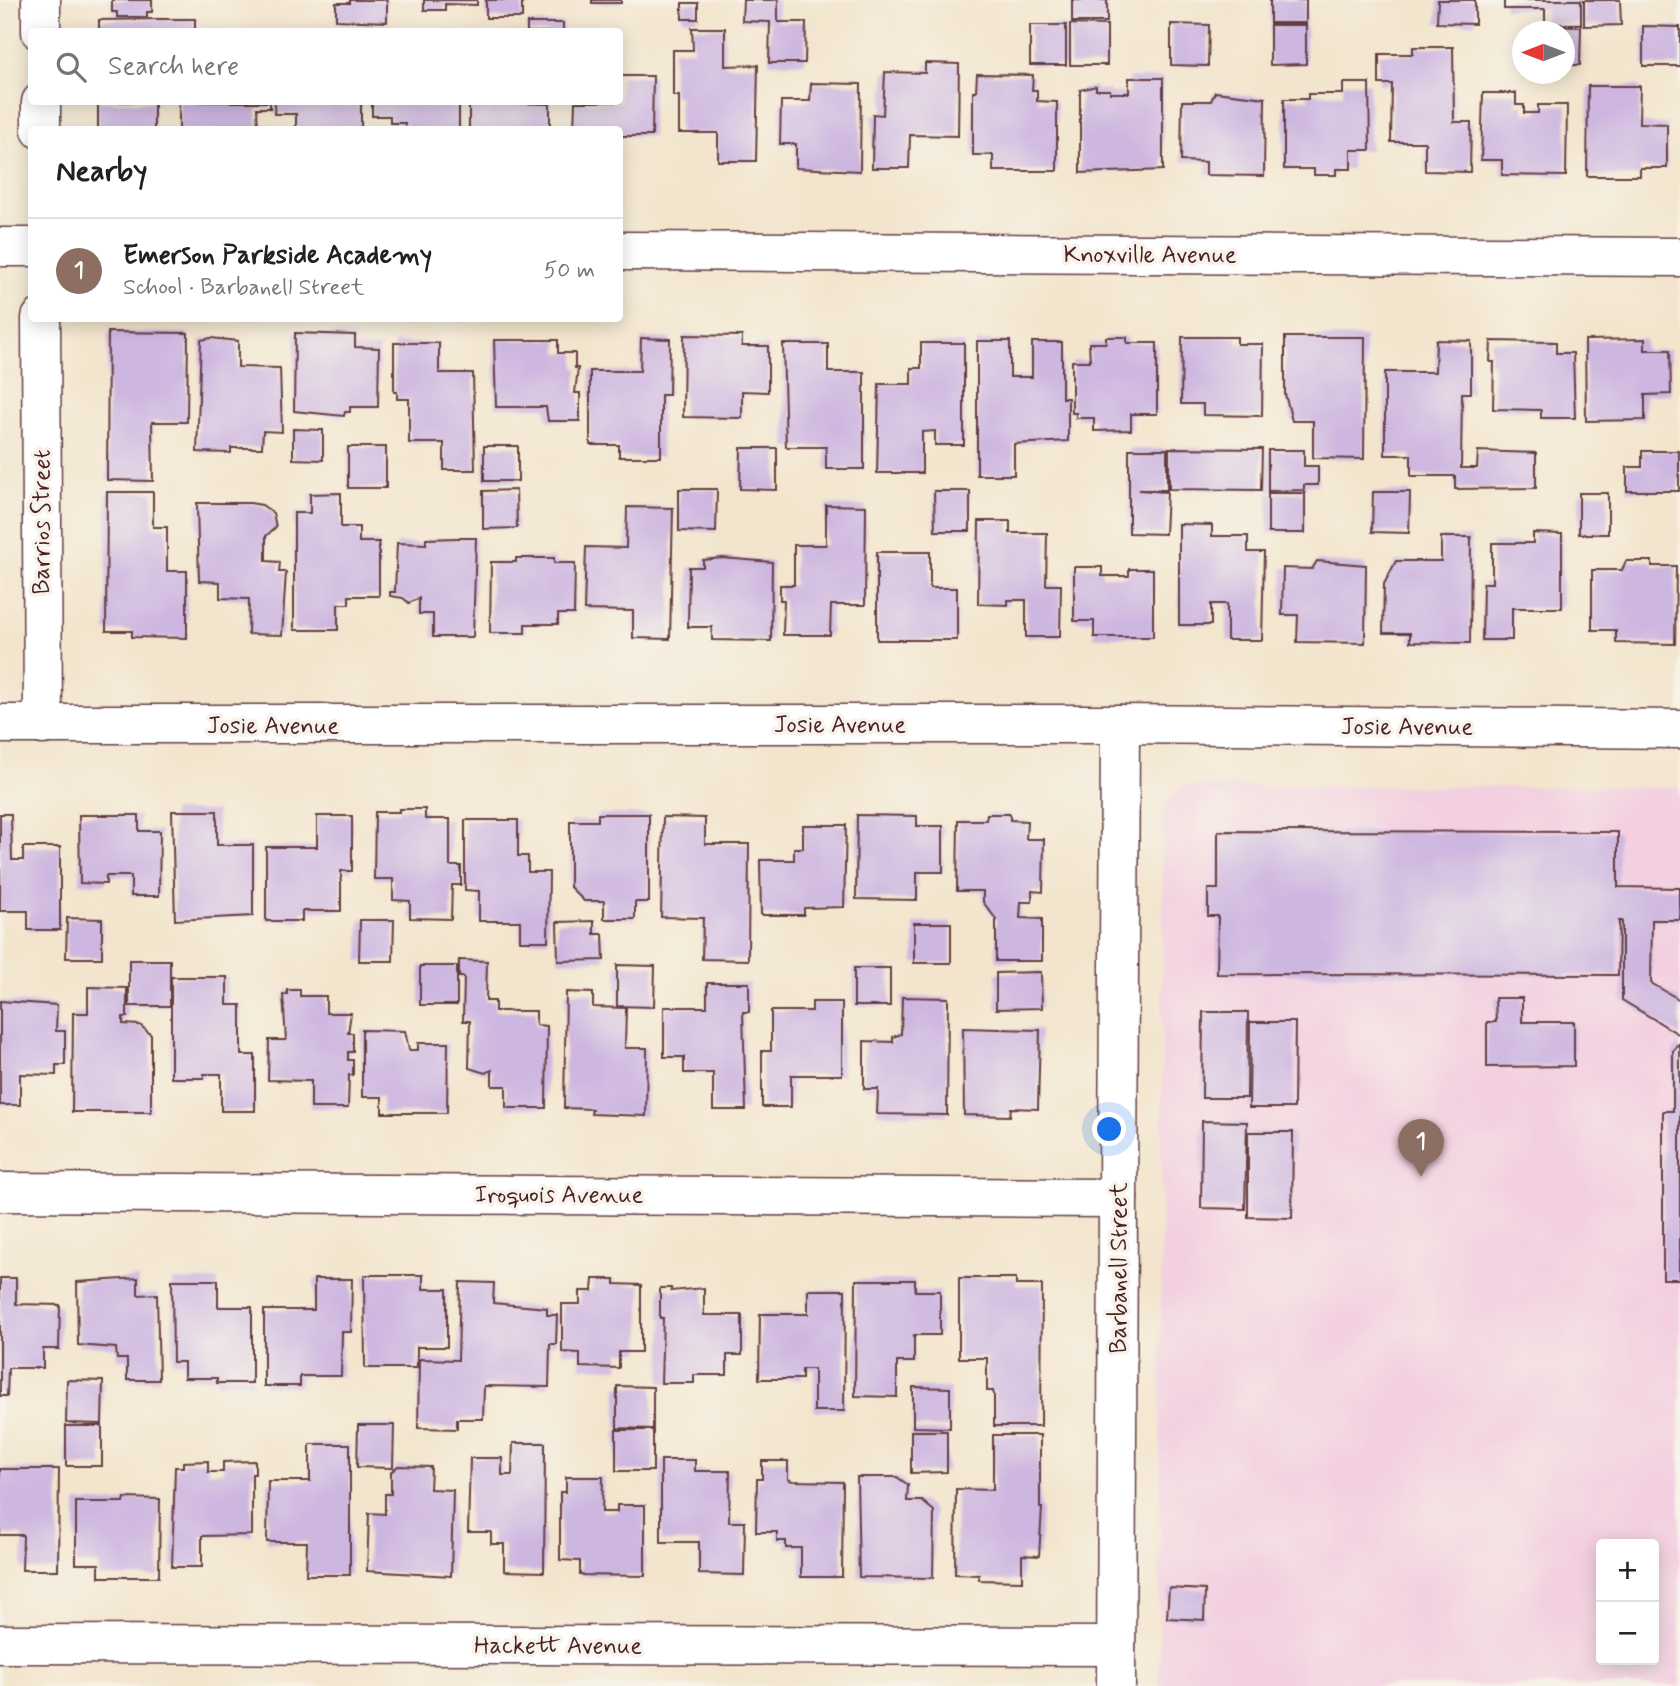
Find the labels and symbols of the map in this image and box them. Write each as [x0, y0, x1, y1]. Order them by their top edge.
north arrow [1512, 21, 1575, 84]
street label: Knoxville Avenue [1064, 240, 1237, 271]
street label: Barrios Street [27, 449, 58, 595]
street label: Josie Avenue [774, 710, 906, 741]
street label: Josie Avenue [207, 711, 339, 742]
street label: Josie Avenue [1341, 712, 1473, 743]
your location [1092, 1112, 1126, 1146]
pin: 1 [1398, 1119, 1444, 1177]
street label: Iroquois Avenue [475, 1180, 644, 1211]
street label: Barbanell Street [1104, 1182, 1135, 1354]
street label: Hackett Avenue [474, 1631, 642, 1662]

